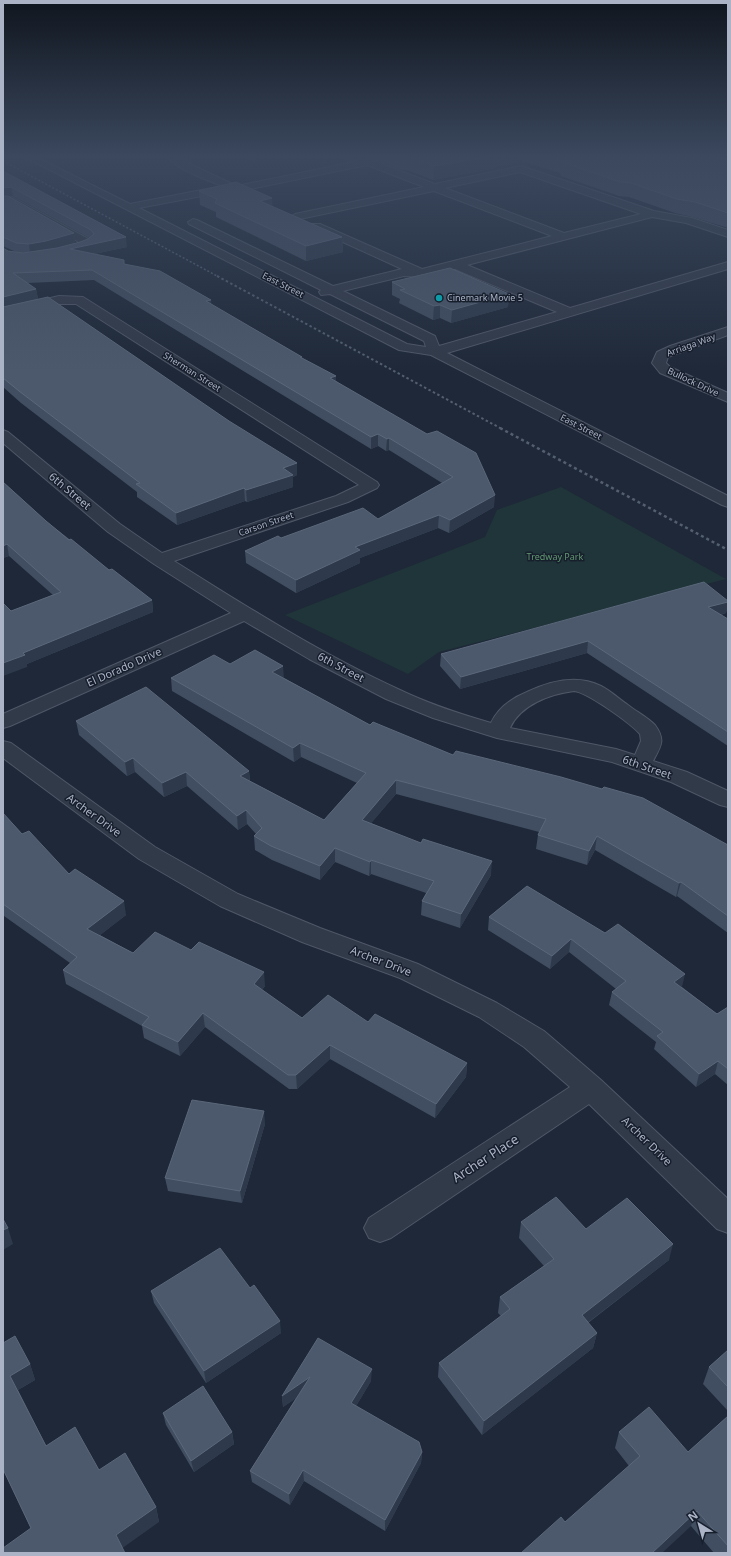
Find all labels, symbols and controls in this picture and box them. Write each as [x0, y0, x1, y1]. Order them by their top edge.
street label: East Street [260, 269, 307, 301]
place label: Cinemark Movie 5 [447, 291, 523, 304]
marker: Cinemark Movie 5 [434, 293, 444, 303]
street label: Arriaga Way [664, 330, 718, 359]
street label: Sherman Street [161, 349, 224, 395]
street label: Bullock Drive [665, 364, 721, 399]
street label: East Street [558, 411, 605, 443]
street label: 6th Street [46, 469, 95, 513]
street label: Carson Street [237, 508, 296, 539]
park label: Tredway Park [527, 550, 584, 563]
street label: El Dorado Drive [84, 643, 164, 690]
street label: 6th Street [315, 648, 367, 685]
street label: 6th Street [621, 751, 674, 782]
street label: Archer Drive [64, 790, 125, 840]
street label: Archer Drive [349, 942, 414, 979]
street label: Archer Drive [619, 1113, 676, 1168]
street label: Archer Place [448, 1130, 522, 1186]
north arrow [679, 1504, 719, 1544]
text: N [685, 1507, 701, 1524]

